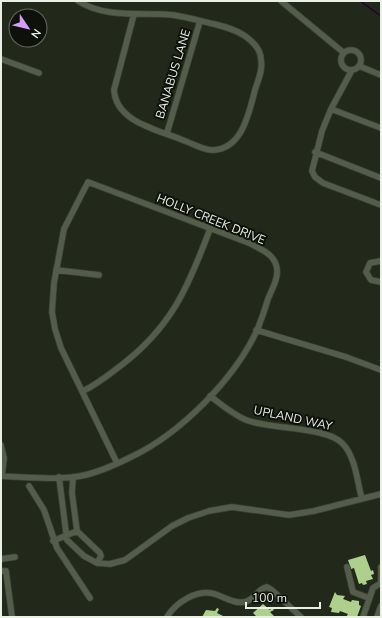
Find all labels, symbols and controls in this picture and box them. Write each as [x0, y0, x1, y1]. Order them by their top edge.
north arrow [8, 8, 48, 48]
text: N [27, 26, 44, 41]
street label: BANABUS LANE [152, 27, 194, 121]
street label: HOLLY CREEK DRIVE [154, 190, 268, 248]
street label: UPLAND WAY [252, 402, 335, 434]
scale bar [246, 584, 320, 610]
text: 100 m [252, 590, 287, 606]

